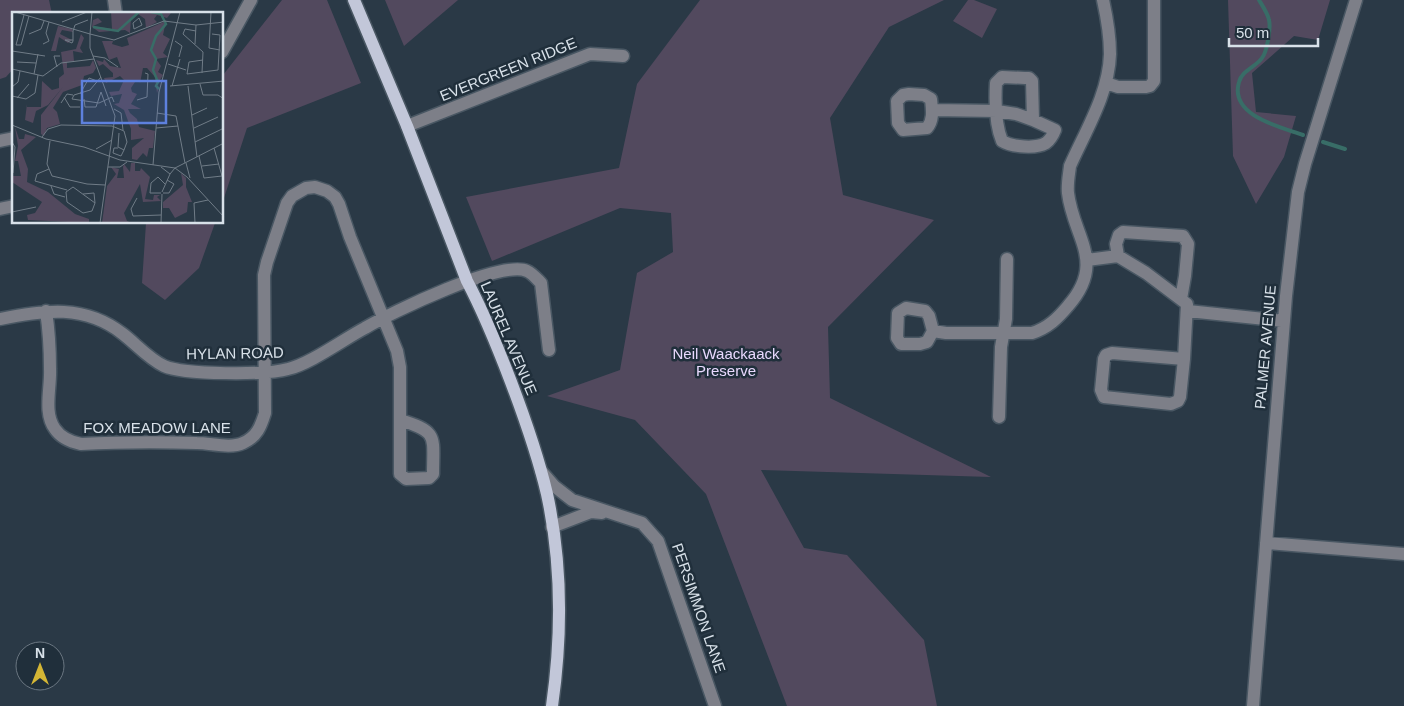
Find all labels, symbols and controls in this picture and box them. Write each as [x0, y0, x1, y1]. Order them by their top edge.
inset map [12, 12, 224, 224]
scale bar [1229, 15, 1318, 47]
text: 50 m [1236, 24, 1269, 41]
street label: EVERGREEN RIDGE [437, 34, 579, 104]
street label: LAUREL AVENUE [477, 279, 541, 397]
street label: PALMER AVENUE [1251, 284, 1279, 410]
street label: HYLAN ROAD [186, 344, 284, 362]
park label: Neil Waackaack Preserve [673, 345, 780, 379]
street label: FOX MEADOW LANE [83, 419, 231, 436]
street label: PERSIMMON LANE [669, 541, 729, 675]
north arrow [15, 641, 65, 691]
text: N [35, 645, 45, 661]

